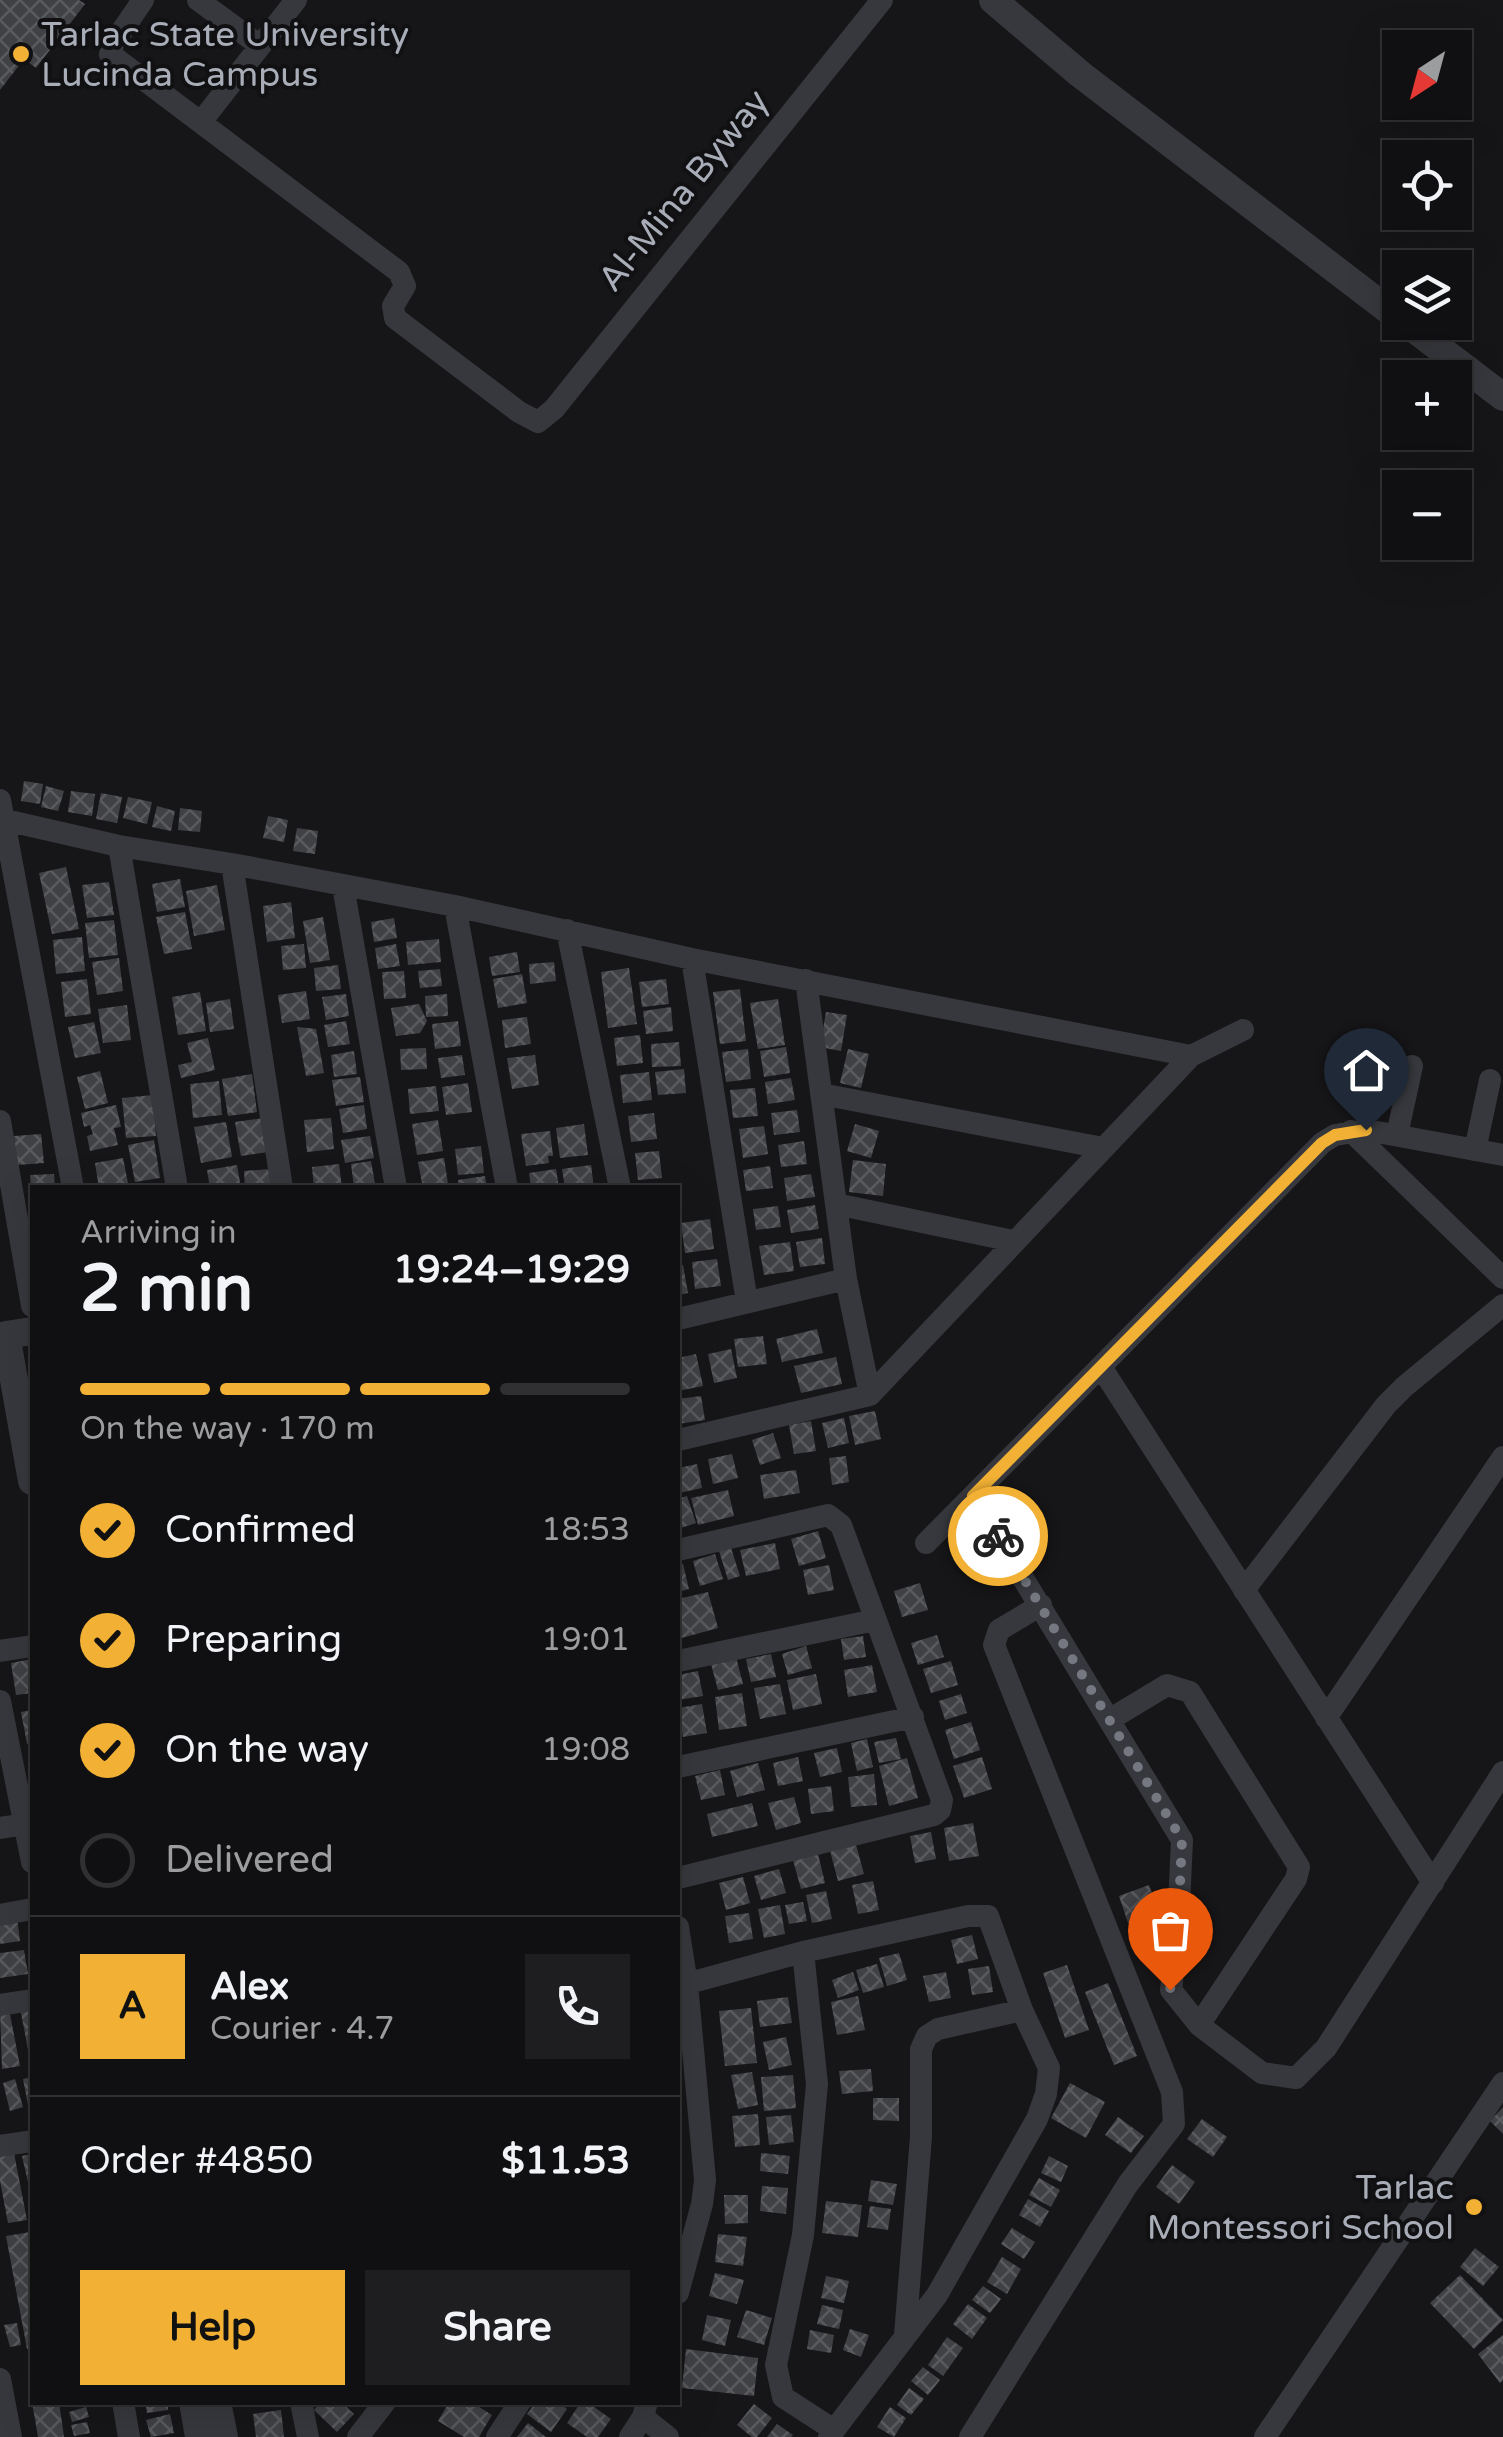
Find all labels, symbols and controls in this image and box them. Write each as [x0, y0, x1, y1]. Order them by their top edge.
place label: Tarlac State University Lucinda Campus [41, 14, 409, 96]
north arrow [1382, 30, 1472, 120]
map controls [1382, 30, 1472, 560]
marker: Tarlac State University Lucinda Campus [10, 43, 32, 65]
street label: Al-Mina Byway [590, 81, 778, 300]
button: locate [1382, 140, 1472, 230]
button: layers [1382, 250, 1472, 340]
button: + [1382, 360, 1472, 450]
button: − [1382, 470, 1472, 560]
pin [1324, 1028, 1409, 1131]
icon: home [1339, 1043, 1394, 1098]
text: Arriving in [80, 1214, 237, 1252]
text: 19:24–19:29 [393, 1247, 630, 1293]
text: 2 min [80, 1250, 253, 1329]
text: On the way · 170 m [80, 1410, 375, 1448]
courier [948, 1486, 1048, 1586]
icon: check [80, 1503, 135, 1558]
text: Confirmed [165, 1507, 356, 1553]
icon: bike [971, 1509, 1026, 1564]
text: 18:53 [541, 1511, 630, 1549]
icon: check [80, 1613, 135, 1668]
text: Preparing [165, 1617, 342, 1663]
text: 19:01 [541, 1621, 630, 1659]
icon: check [80, 1723, 135, 1778]
text: On the way [165, 1727, 369, 1773]
text: 19:08 [541, 1731, 630, 1769]
text: Delivered [165, 1837, 334, 1883]
pin [1128, 1888, 1213, 1991]
icon: bag [1143, 1903, 1198, 1958]
button: phone [525, 1954, 630, 2059]
text: Alex [210, 1964, 289, 2010]
text: A [118, 1983, 147, 2029]
text: Courier · 4.7 [210, 2010, 394, 2048]
text: Order #4850 [80, 2138, 313, 2184]
text: $11.53 [501, 2138, 630, 2184]
place label: Tarlac Montessori School [1147, 2167, 1454, 2249]
marker: Tarlac Montessori School [1463, 2196, 1485, 2218]
button: Help [80, 2270, 345, 2385]
button: Share [365, 2270, 630, 2385]

